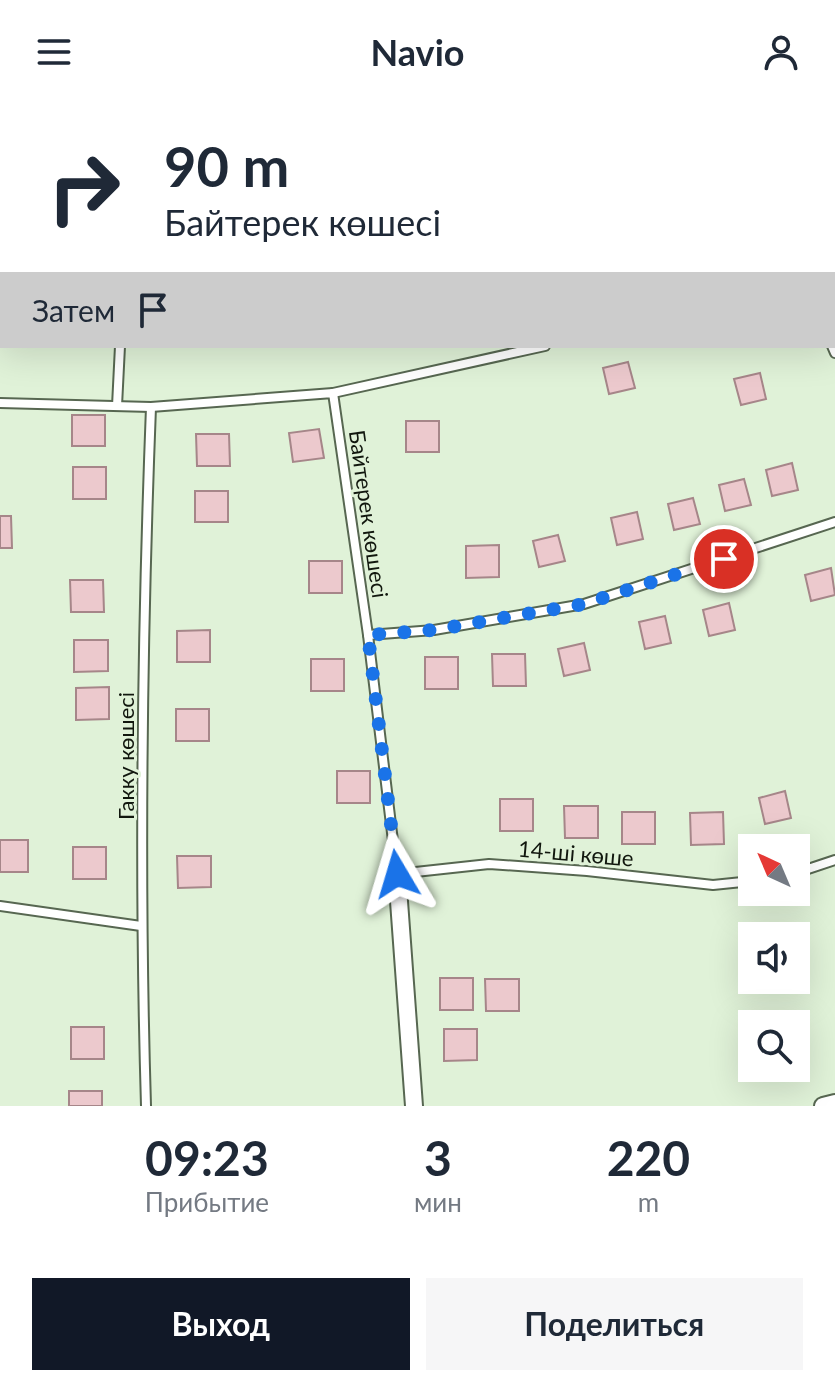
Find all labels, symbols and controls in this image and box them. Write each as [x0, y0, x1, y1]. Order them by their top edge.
icon: menu [32, 30, 76, 74]
text: Navio [371, 30, 464, 74]
icon: person [759, 30, 803, 74]
text: 90 m [164, 132, 289, 199]
icon: right [32, 136, 136, 240]
text: Байтерек көшесі [164, 200, 441, 244]
icon: arrive [131, 288, 175, 332]
text: Затем [32, 292, 115, 328]
street label: Байтерек көшесі [344, 428, 394, 600]
pin [690, 525, 758, 593]
icon: arrive [702, 537, 746, 581]
street label: Гакку көшесі [112, 692, 139, 820]
position arrow [355, 832, 439, 916]
north arrow [738, 834, 810, 906]
map controls [738, 834, 810, 1082]
street label: 14-ші көше [517, 835, 635, 871]
button: sound [738, 922, 810, 994]
button: search [738, 1010, 810, 1082]
text: 09:23 [145, 1129, 269, 1186]
text: 3 [424, 1129, 452, 1186]
text: 220 [607, 1129, 690, 1186]
text: Прибытие [145, 1186, 269, 1218]
text: мин [414, 1186, 462, 1218]
text: m [638, 1186, 659, 1218]
button: Выход [32, 1278, 410, 1370]
button: Поделиться [426, 1278, 803, 1370]

